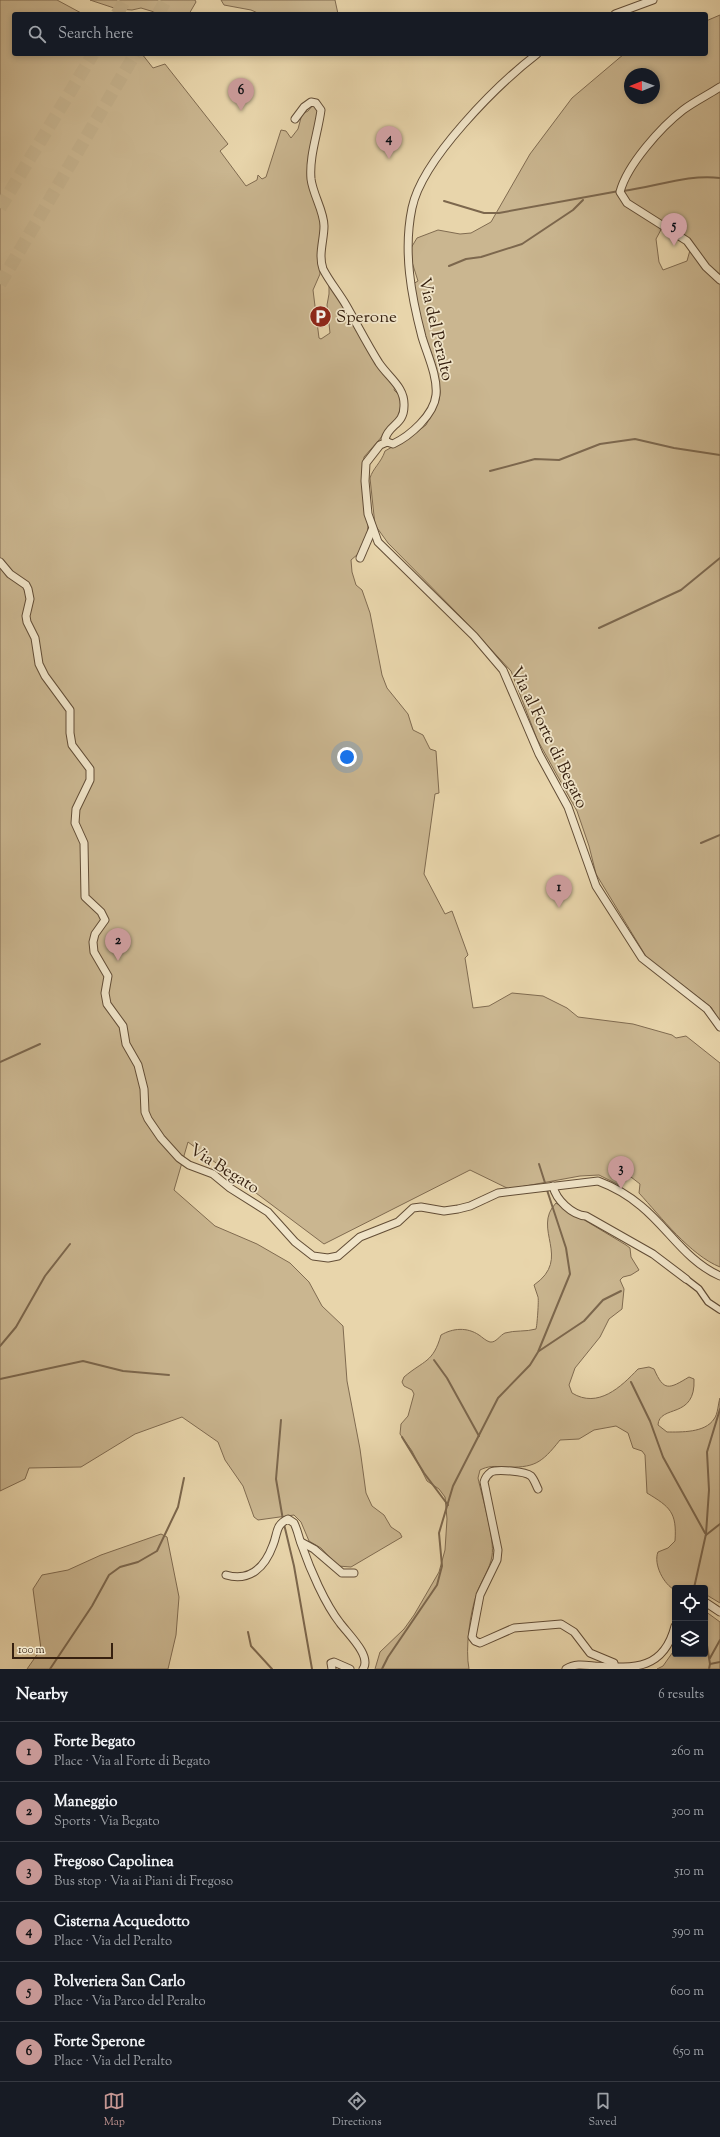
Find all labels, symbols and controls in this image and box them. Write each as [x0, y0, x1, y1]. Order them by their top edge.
search box [12, 12, 708, 56]
icon: search [26, 23, 48, 45]
text: Search here [58, 24, 133, 45]
north arrow [624, 68, 660, 104]
pin: 6 [228, 78, 254, 111]
pin: 4 [376, 126, 402, 159]
pin: 5 [661, 213, 687, 246]
street label: Via del Peralto [412, 275, 459, 383]
parking icon: Sperone [308, 303, 334, 329]
place label: Sperone [336, 306, 397, 330]
street label: Via al Forte di Begato [503, 663, 593, 813]
your location [337, 747, 357, 767]
pin: 1 [546, 875, 572, 908]
pin: 2 [105, 928, 131, 961]
street label: Via Begato [184, 1139, 264, 1201]
pin: 3 [608, 1156, 634, 1189]
map controls [672, 1585, 708, 1657]
button: locate [672, 1585, 708, 1621]
button: layers [672, 1621, 708, 1657]
scale bar [12, 1641, 113, 1660]
text: 100 m [18, 1642, 45, 1658]
text: Nearby [16, 1683, 68, 1707]
text: 6 results [658, 1686, 704, 1704]
text: Forte Begato [54, 1732, 135, 1753]
text: 1 [27, 1743, 31, 1761]
text: 260 m [671, 1743, 704, 1761]
text: Place · Via al Forte di Begato [54, 1753, 210, 1771]
text: Maneggio [54, 1792, 117, 1813]
text: 2 [26, 1803, 32, 1821]
text: 300 m [672, 1803, 704, 1821]
text: Sports · Via Begato [54, 1813, 160, 1831]
text: Fregoso Capolinea [54, 1852, 174, 1873]
text: 3 [26, 1863, 32, 1881]
text: 510 m [675, 1863, 704, 1881]
text: Bus stop · Via ai Piani di Fregoso [54, 1873, 233, 1891]
text: Cisterna Acquedotto [54, 1912, 190, 1933]
text: 4 [26, 1923, 32, 1941]
text: 590 m [673, 1923, 704, 1941]
text: Place · Via del Peralto [54, 1933, 172, 1951]
text: Polveriera San Carlo [54, 1972, 185, 1993]
text: 5 [27, 1983, 31, 2001]
text: 600 m [670, 1983, 704, 2001]
text: Place · Via Parco del Peralto [54, 1993, 206, 2011]
text: Forte Sperone [54, 2032, 145, 2053]
text: 6 [26, 2043, 32, 2061]
text: 650 m [673, 2043, 704, 2061]
text: Place · Via del Peralto [54, 2053, 172, 2071]
tab: Map [103, 2090, 125, 2130]
tab: Directions [332, 2090, 382, 2130]
tab: Saved [588, 2090, 617, 2130]

